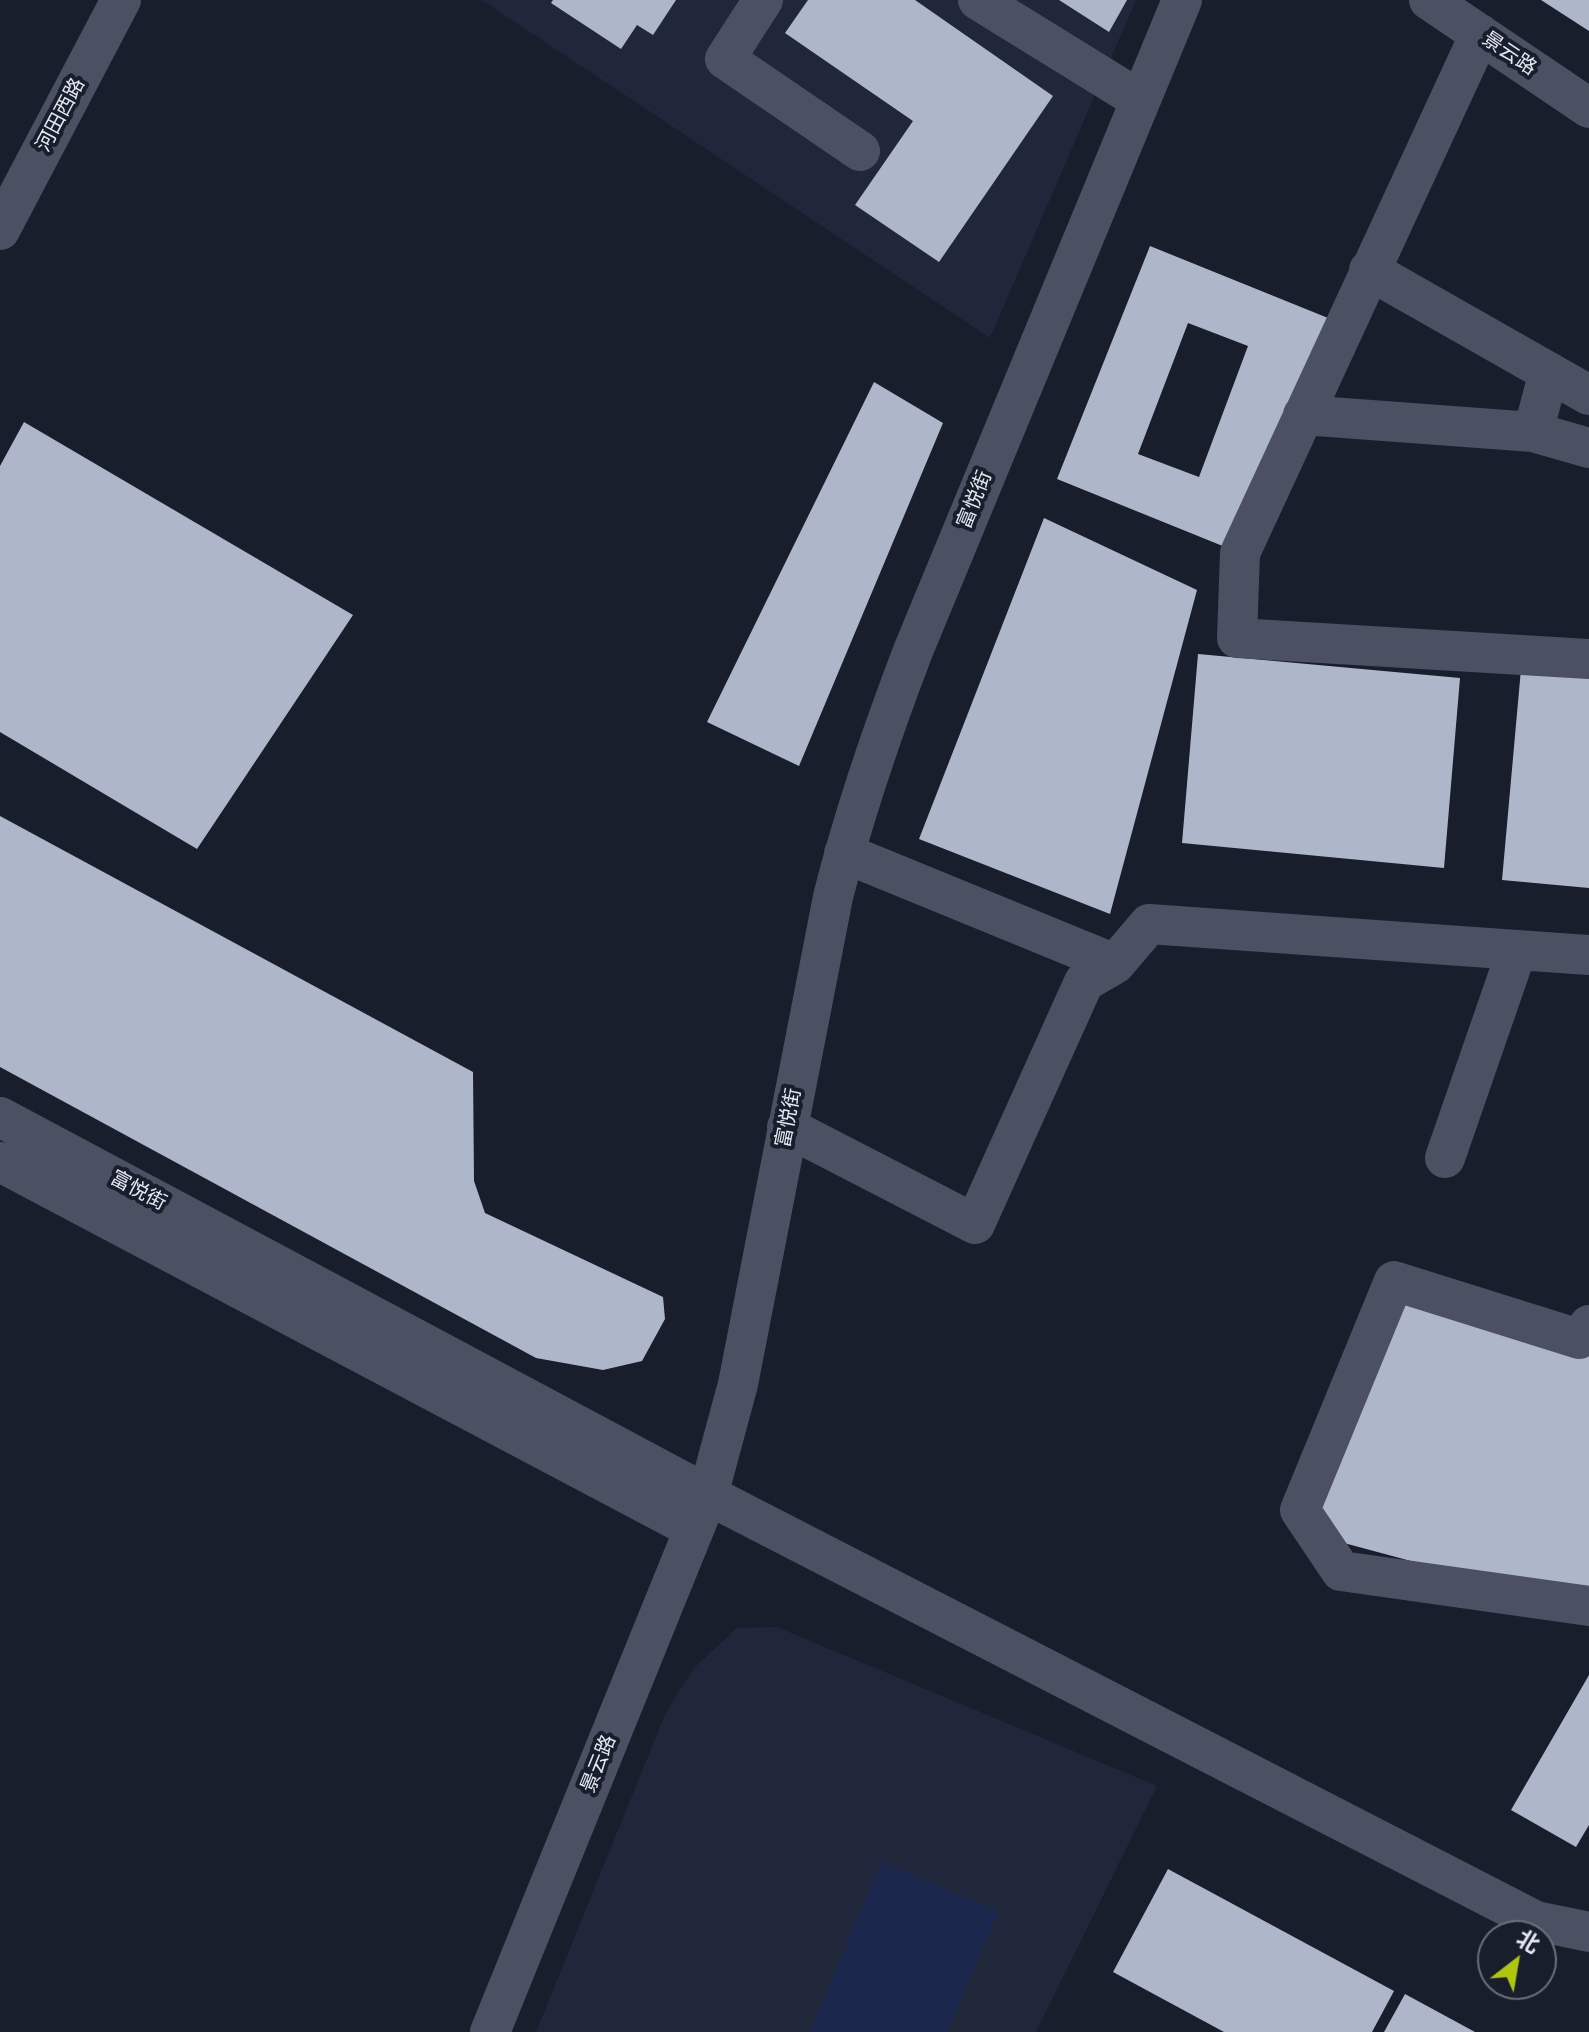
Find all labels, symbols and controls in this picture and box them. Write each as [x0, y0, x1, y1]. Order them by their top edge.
street label: 景云路 [1477, 27, 1541, 81]
street label: 河田西路 [32, 74, 90, 156]
street label: 富悦街 [953, 468, 997, 532]
street label: 富悦街 [771, 1086, 807, 1150]
street label: 富悦街 [106, 1166, 170, 1216]
street label: 景云路 [577, 1732, 621, 1796]
north arrow [1477, 1920, 1557, 2000]
text: 北 [1511, 1923, 1545, 1960]

